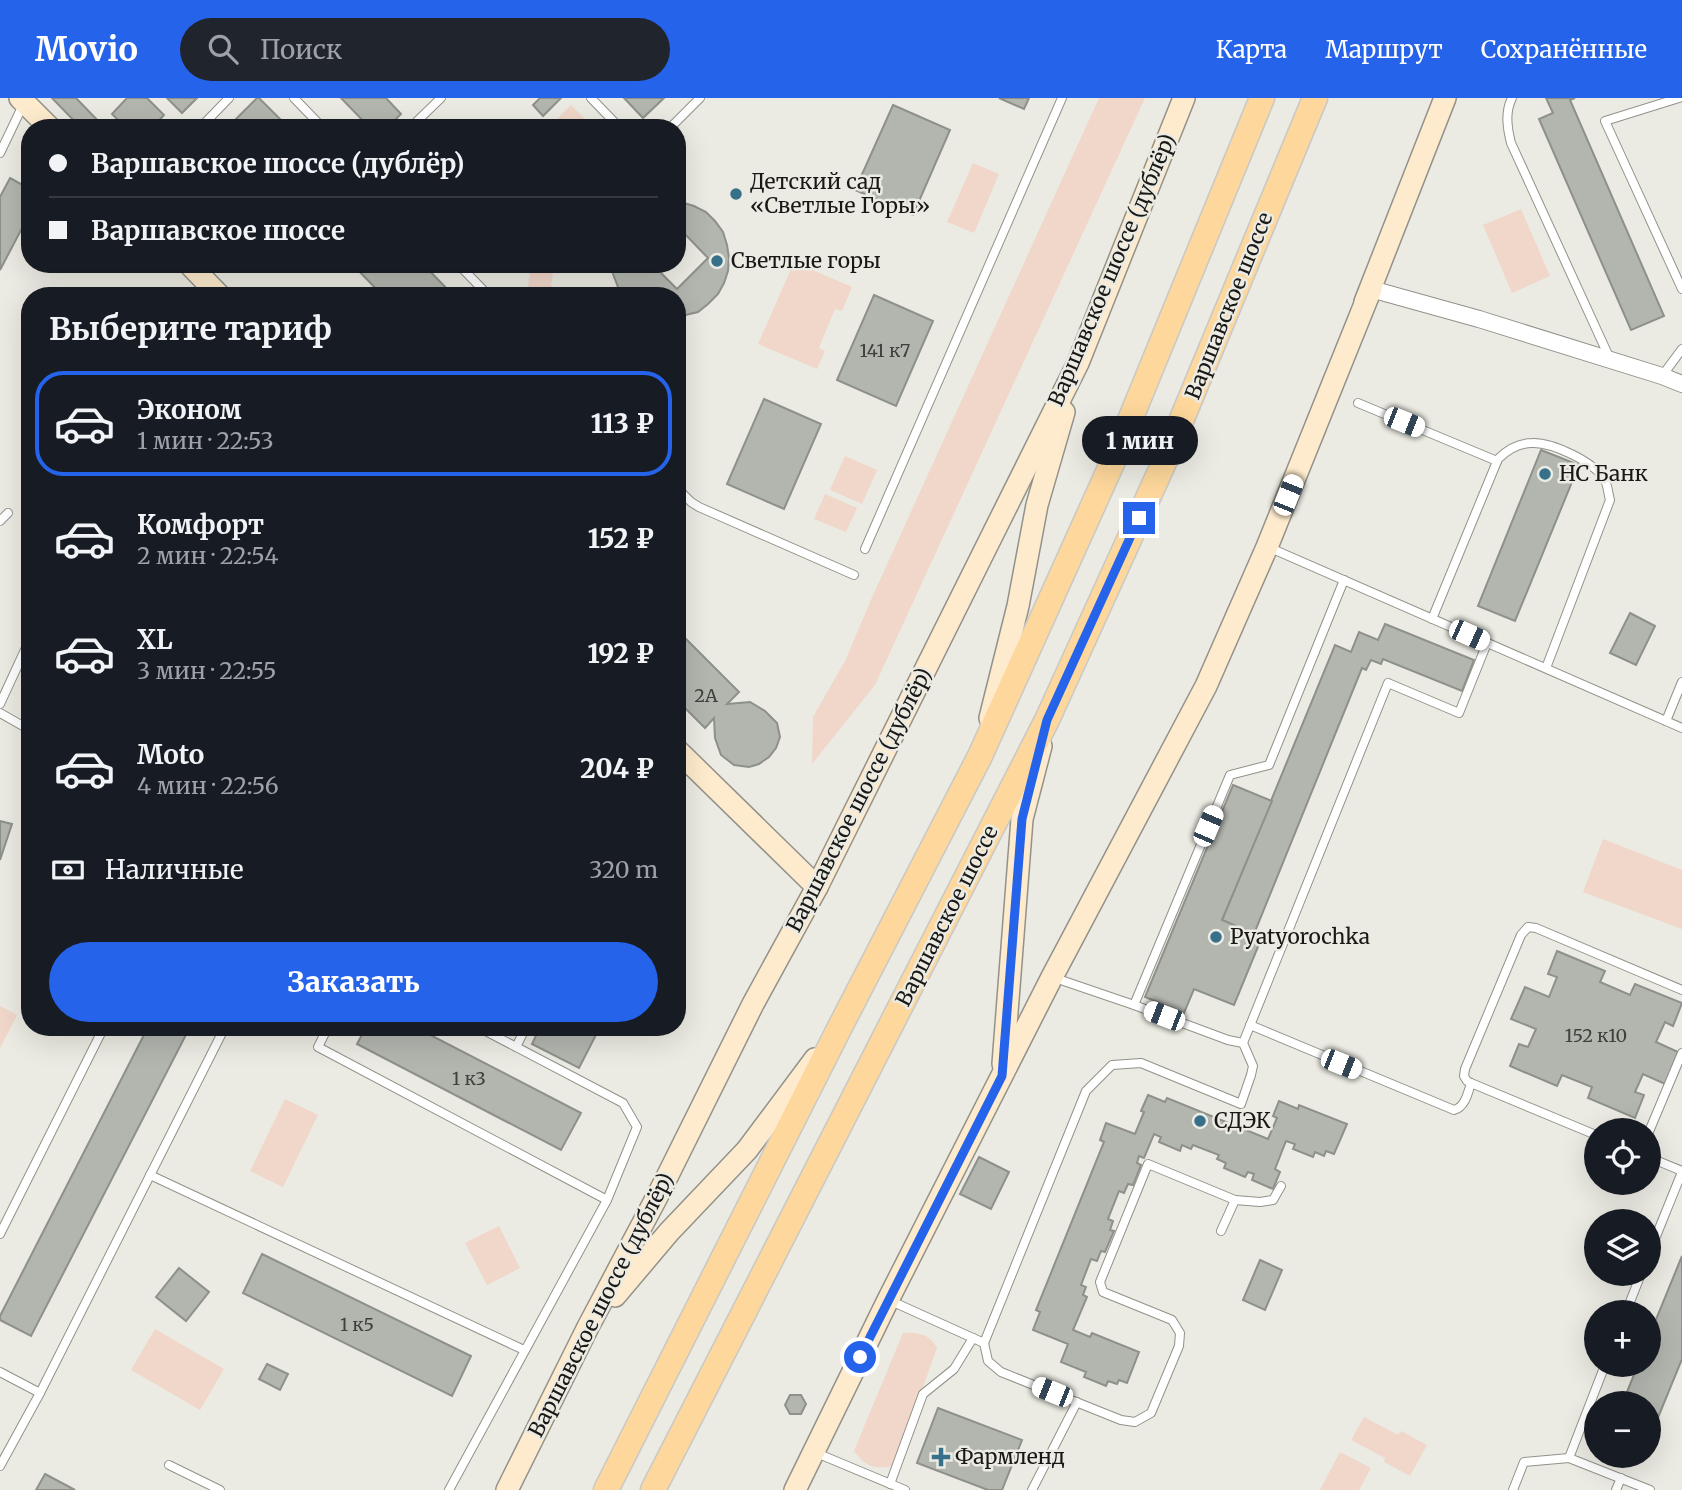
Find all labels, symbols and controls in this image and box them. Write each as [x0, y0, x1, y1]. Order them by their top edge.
search box [180, 18, 670, 81]
text: Movio [35, 29, 138, 70]
icon: search [204, 30, 242, 68]
text: Поиск [260, 33, 342, 66]
text: Карта [1216, 34, 1287, 65]
text: Маршрут [1325, 34, 1443, 65]
text: Сохранённые [1481, 34, 1647, 65]
street label: Варшавское шоссе (дублёр) [1042, 130, 1181, 410]
text: Варшавское шоссе (дублёр) [91, 147, 464, 180]
place label: Детский сад «Светлые Горы» [750, 168, 930, 219]
marker: Детский сад «Светлые Горы» [728, 186, 744, 202]
street label: Варшавское шоссе [1179, 208, 1278, 403]
text: Варшавское шоссе [91, 214, 345, 247]
place label: Светлые горы [731, 247, 881, 274]
marker: Светлые горы [709, 253, 725, 269]
text: Выберите тариф [49, 309, 332, 349]
house number: 141 к7 [860, 339, 910, 362]
icon: car [53, 392, 116, 455]
text: Эконом [137, 393, 242, 426]
car [1381, 404, 1428, 440]
text: 113 ₽ [591, 407, 654, 440]
callout: 1 мин [1081, 416, 1197, 466]
text: 1 мин · 22:53 [137, 426, 274, 455]
text: 1 мин [1106, 426, 1174, 455]
place label: НС Банк [1559, 460, 1648, 487]
marker: НС Банк [1537, 466, 1553, 482]
car [1271, 472, 1306, 518]
route end [1123, 502, 1155, 534]
icon: car [53, 507, 116, 570]
text: Комфорт [137, 508, 264, 541]
text: 152 ₽ [588, 522, 654, 555]
text: 2 мин · 22:54 [137, 541, 278, 570]
car [1446, 617, 1493, 653]
icon: car [53, 622, 116, 685]
text: XL [137, 623, 173, 656]
text: 192 ₽ [587, 637, 654, 670]
text: 3 мин · 22:55 [137, 656, 276, 685]
street label: Варшавское шоссе (дублёр) [780, 663, 937, 937]
house number: 2А [694, 684, 718, 707]
icon: car [53, 737, 116, 800]
text: Moto [137, 738, 204, 771]
text: 204 ₽ [580, 752, 654, 785]
text: 4 мин · 22:56 [137, 771, 279, 800]
car [1191, 803, 1226, 849]
street label: Варшавское шоссе [889, 821, 1004, 1011]
icon: cash [49, 851, 87, 889]
text: Наличные [105, 853, 243, 886]
text: 320 m [589, 855, 658, 884]
place label: Pyatyorochka [1230, 923, 1370, 950]
marker: Pyatyorochka [1208, 929, 1224, 945]
button: Заказать [49, 942, 658, 1022]
car [1141, 999, 1188, 1033]
house number: 152 к10 [1565, 1024, 1627, 1047]
car [1318, 1046, 1365, 1082]
house number: 1 к3 [452, 1067, 486, 1090]
place label: СДЭК [1214, 1107, 1271, 1134]
marker: СДЭК [1192, 1113, 1208, 1129]
map controls [1584, 1118, 1661, 1468]
button: locate [1584, 1118, 1661, 1195]
street label: Варшавское шоссе (дублёр) [522, 1168, 679, 1442]
button: layers [1584, 1209, 1661, 1286]
button: + [1584, 1300, 1661, 1377]
house number: 1 к5 [340, 1313, 374, 1336]
route start [844, 1341, 876, 1373]
car [1029, 1374, 1076, 1410]
button: − [1584, 1391, 1661, 1468]
place label: Фармленд [955, 1443, 1065, 1470]
marker: Фармленд [933, 1449, 949, 1465]

